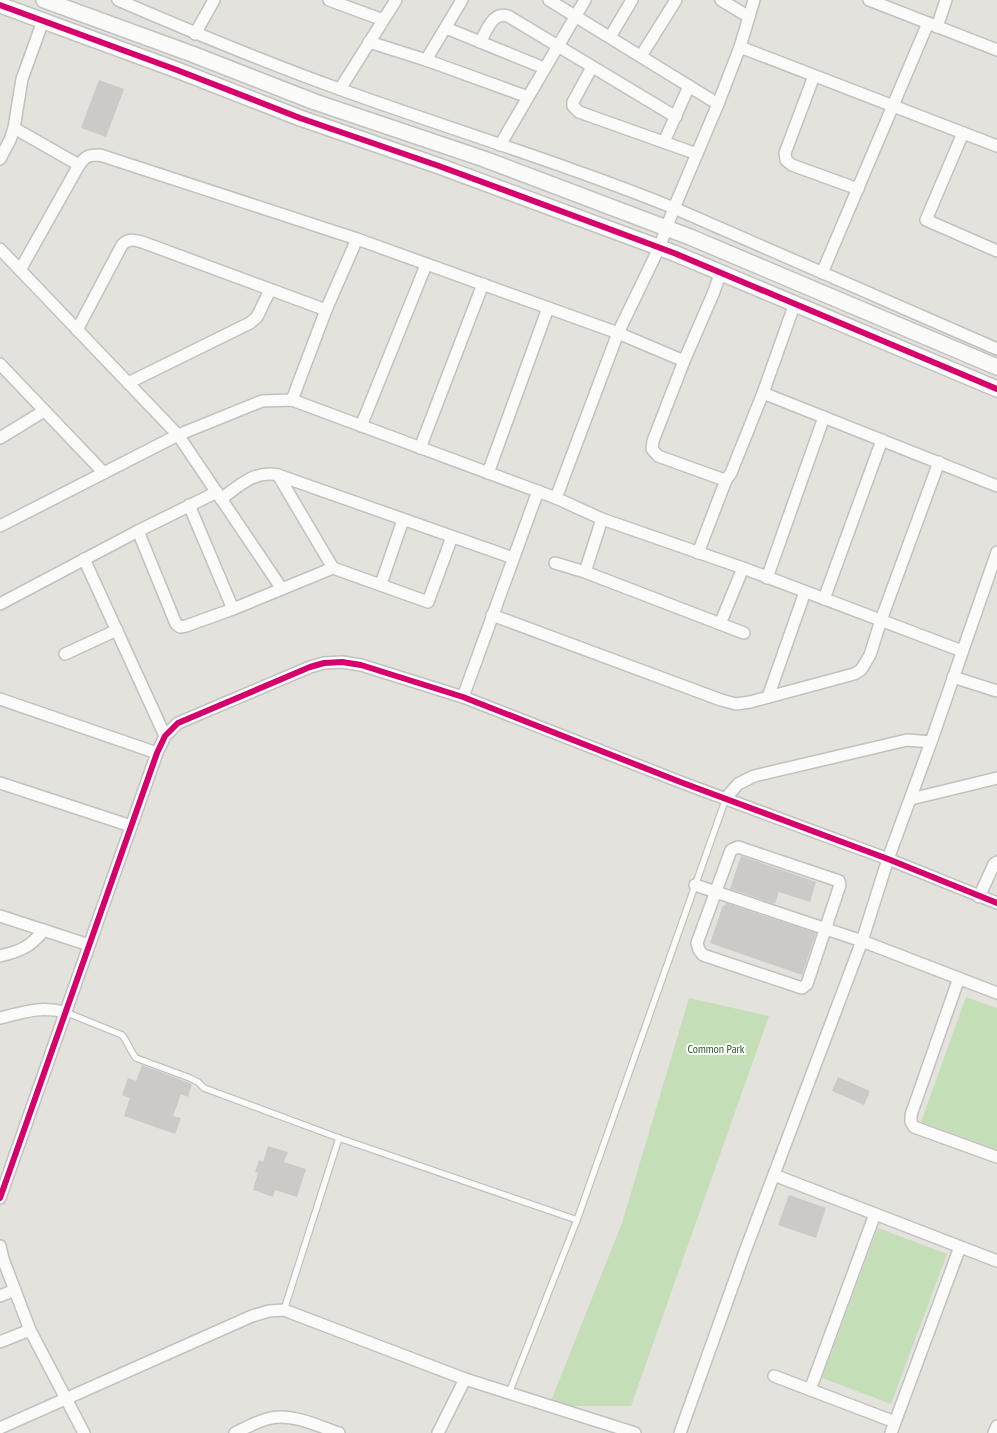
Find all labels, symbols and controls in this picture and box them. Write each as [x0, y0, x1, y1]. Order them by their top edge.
park label: Common Park [688, 1041, 745, 1056]

